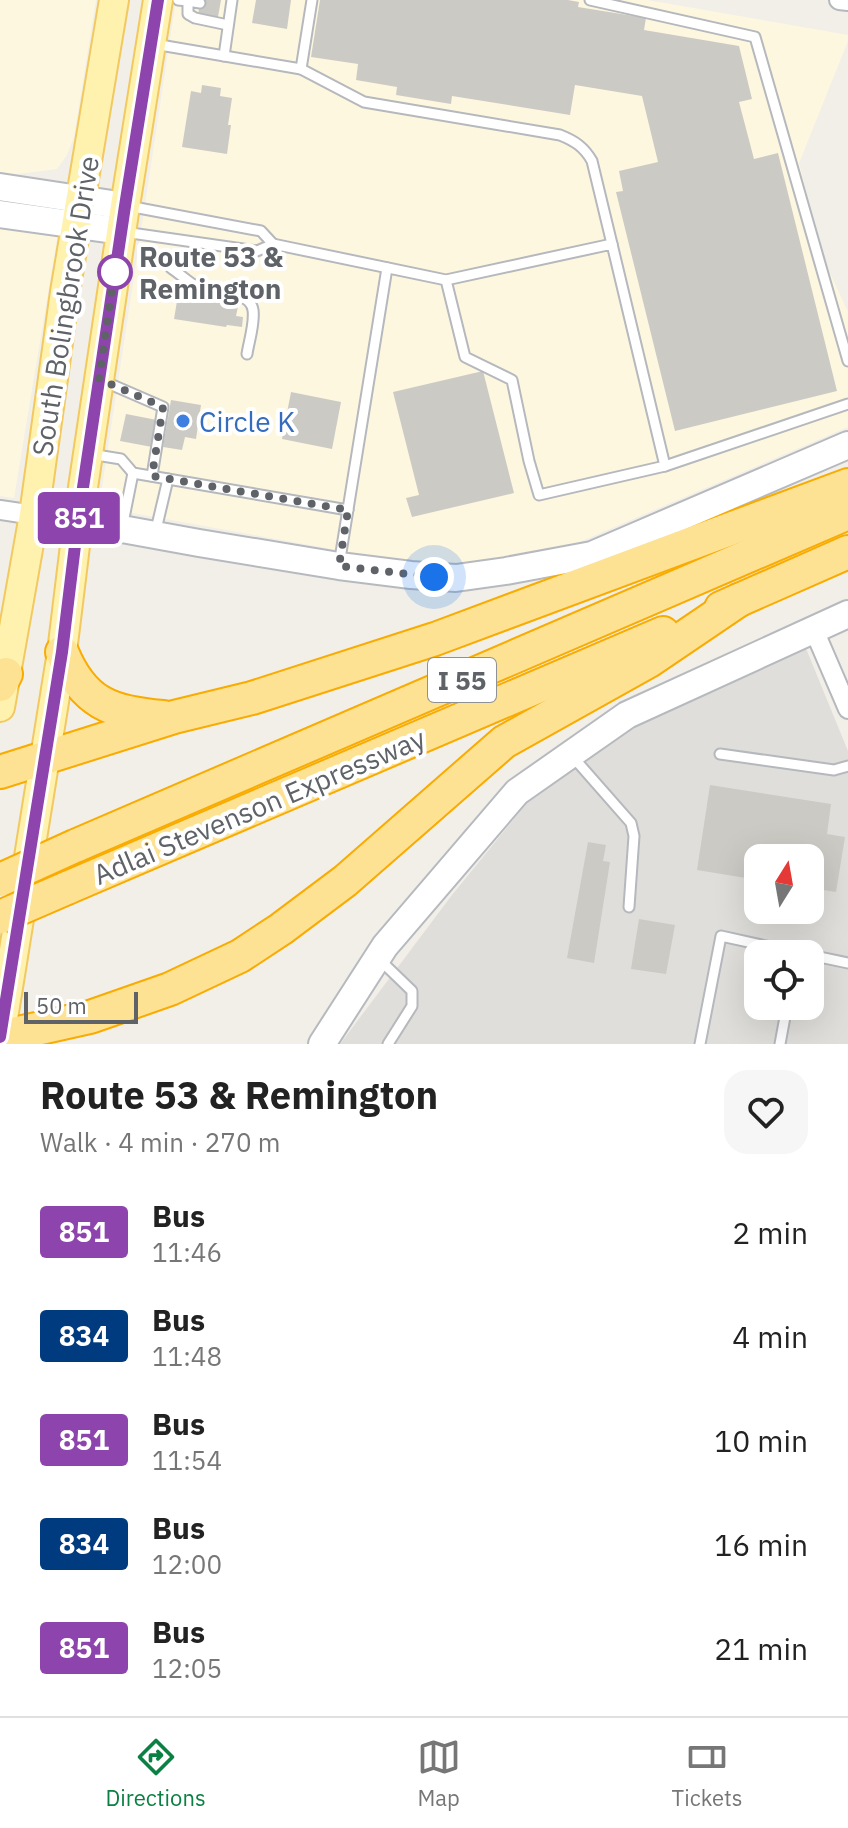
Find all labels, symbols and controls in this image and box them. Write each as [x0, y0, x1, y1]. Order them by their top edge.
street label: South Bolingbrook Drive [23, 153, 107, 459]
place label: Route 53 & Remington [139, 238, 284, 307]
marker: Route 53 & Remington [98, 255, 132, 289]
place label: Circle K [199, 403, 295, 440]
marker: Circle K [174, 412, 192, 430]
line badge: 851 [33, 492, 125, 544]
text: 851 [54, 499, 104, 536]
your location [414, 557, 454, 597]
road number: I 55 [428, 658, 496, 702]
street label: Adlai Stevenson Expressway [87, 719, 431, 893]
north arrow [744, 844, 824, 924]
map controls [744, 844, 824, 1020]
button: locate [744, 940, 824, 1020]
scale bar [24, 988, 138, 1024]
text: 50 m [36, 991, 87, 1020]
text: Route 53 & Remington [40, 1070, 438, 1119]
button: heart [724, 1070, 808, 1154]
text: Walk · 4 min · 270 m [40, 1125, 280, 1159]
text: Bus [152, 1196, 205, 1235]
text: 851 [59, 1213, 109, 1250]
text: 2 min [732, 1213, 808, 1252]
text: 11:46 [152, 1235, 222, 1269]
text: Bus [152, 1300, 205, 1339]
text: 834 [59, 1317, 109, 1354]
text: 4 min [732, 1317, 808, 1356]
text: 11:48 [152, 1339, 222, 1373]
text: Bus [152, 1404, 205, 1443]
text: 851 [59, 1421, 109, 1458]
text: 10 min [714, 1421, 808, 1460]
text: 11:54 [152, 1443, 222, 1477]
text: Bus [152, 1508, 205, 1547]
text: 834 [59, 1525, 109, 1562]
text: 16 min [714, 1525, 808, 1564]
text: 12:00 [152, 1547, 222, 1581]
text: Bus [152, 1612, 205, 1651]
text: 851 [59, 1629, 109, 1666]
text: 21 min [714, 1629, 808, 1668]
text: 12:05 [152, 1651, 222, 1685]
tab: Directions [105, 1735, 206, 1812]
tab: Map [417, 1735, 461, 1812]
tab: Tickets [672, 1735, 742, 1812]

